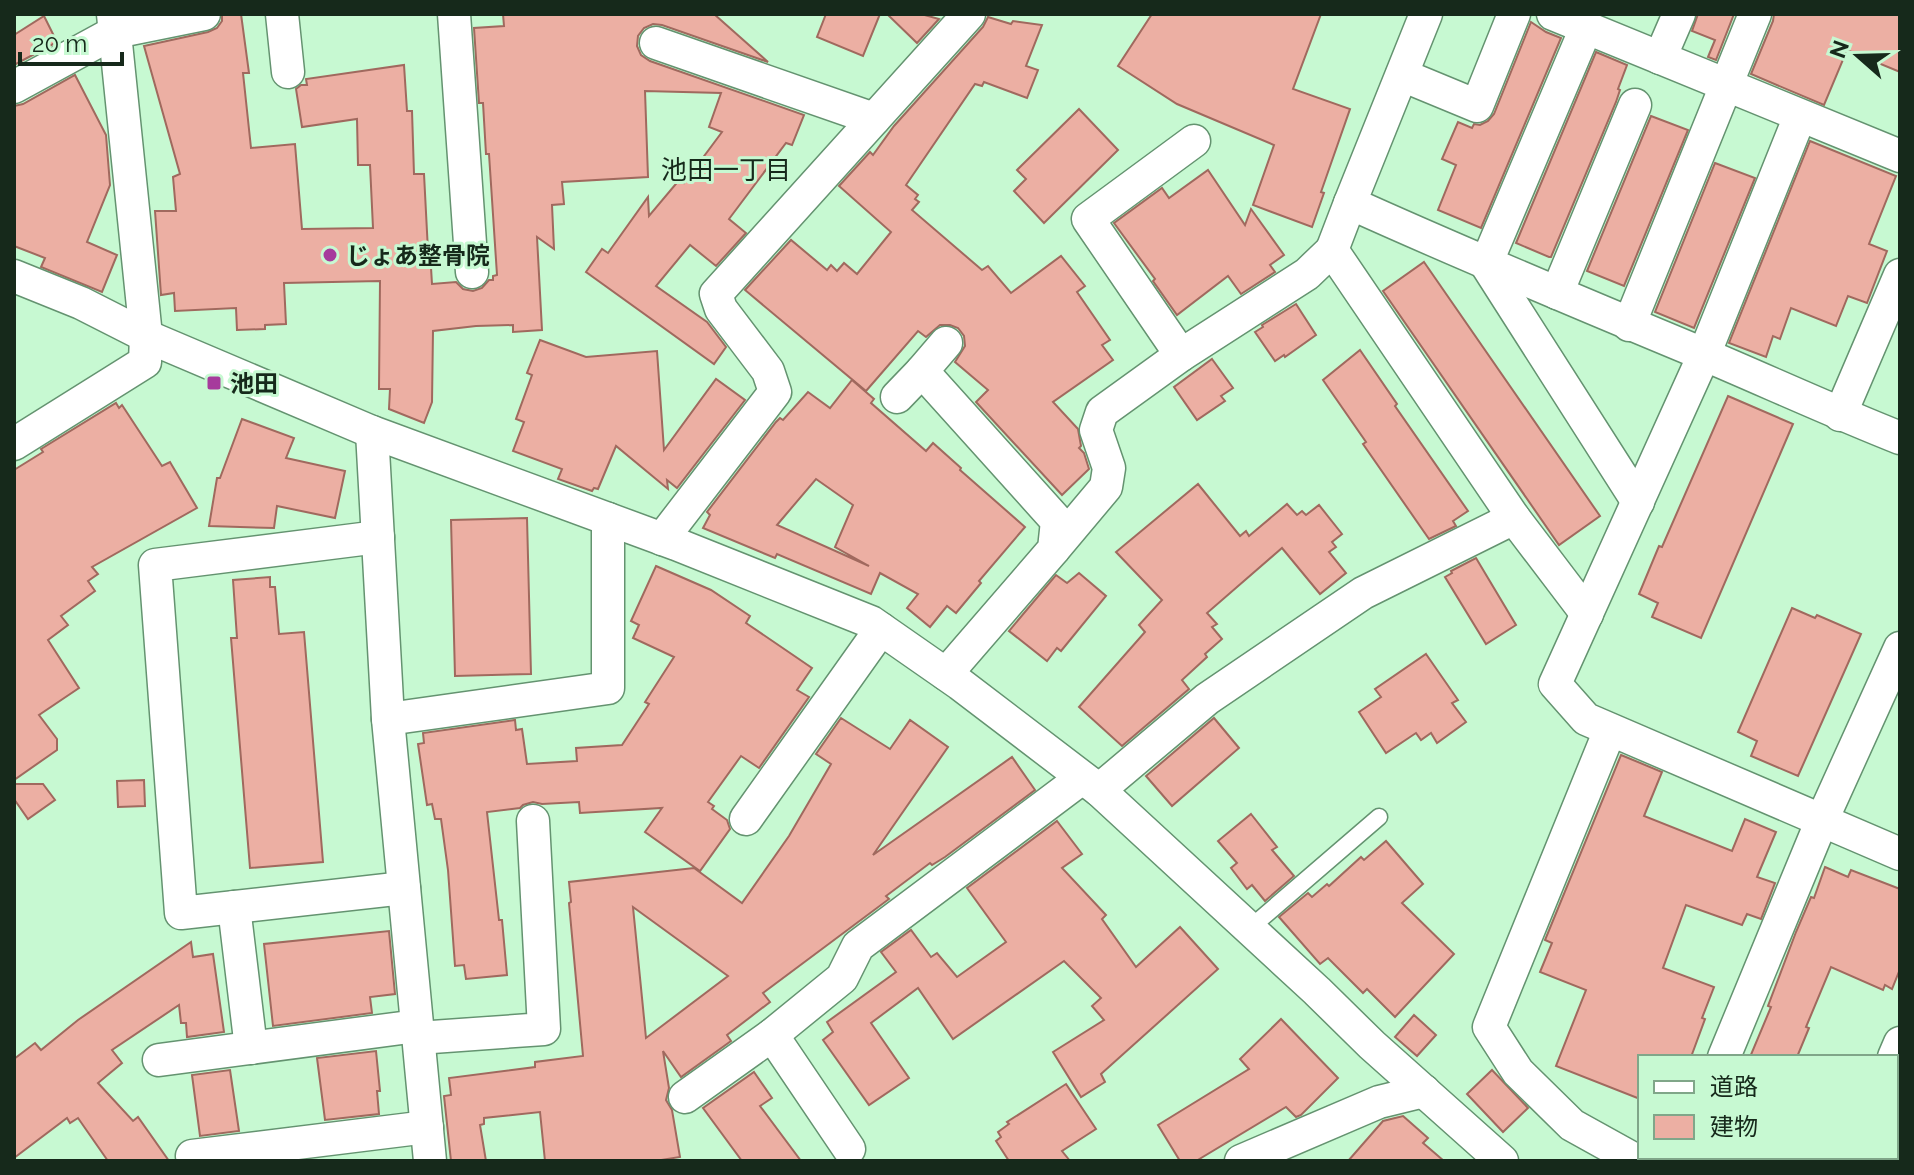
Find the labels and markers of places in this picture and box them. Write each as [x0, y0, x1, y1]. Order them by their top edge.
place label: じょあ整骨院 [346, 241, 490, 270]
marker: じょあ整骨院 [321, 246, 339, 264]
place label: 池田 [230, 369, 278, 398]
marker: 池田 [205, 374, 223, 392]

